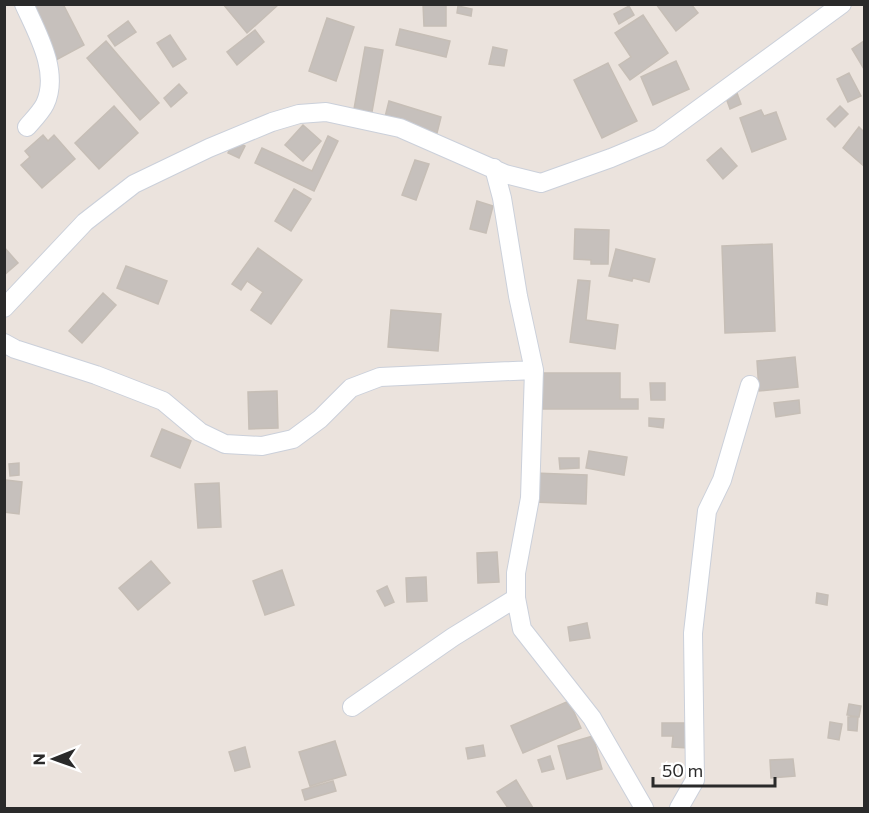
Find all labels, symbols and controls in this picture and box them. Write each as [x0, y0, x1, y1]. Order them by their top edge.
north arrow [24, 729, 84, 789]
scale bar [653, 750, 774, 788]
text: N [29, 753, 48, 765]
text: 50 m [662, 759, 703, 781]

